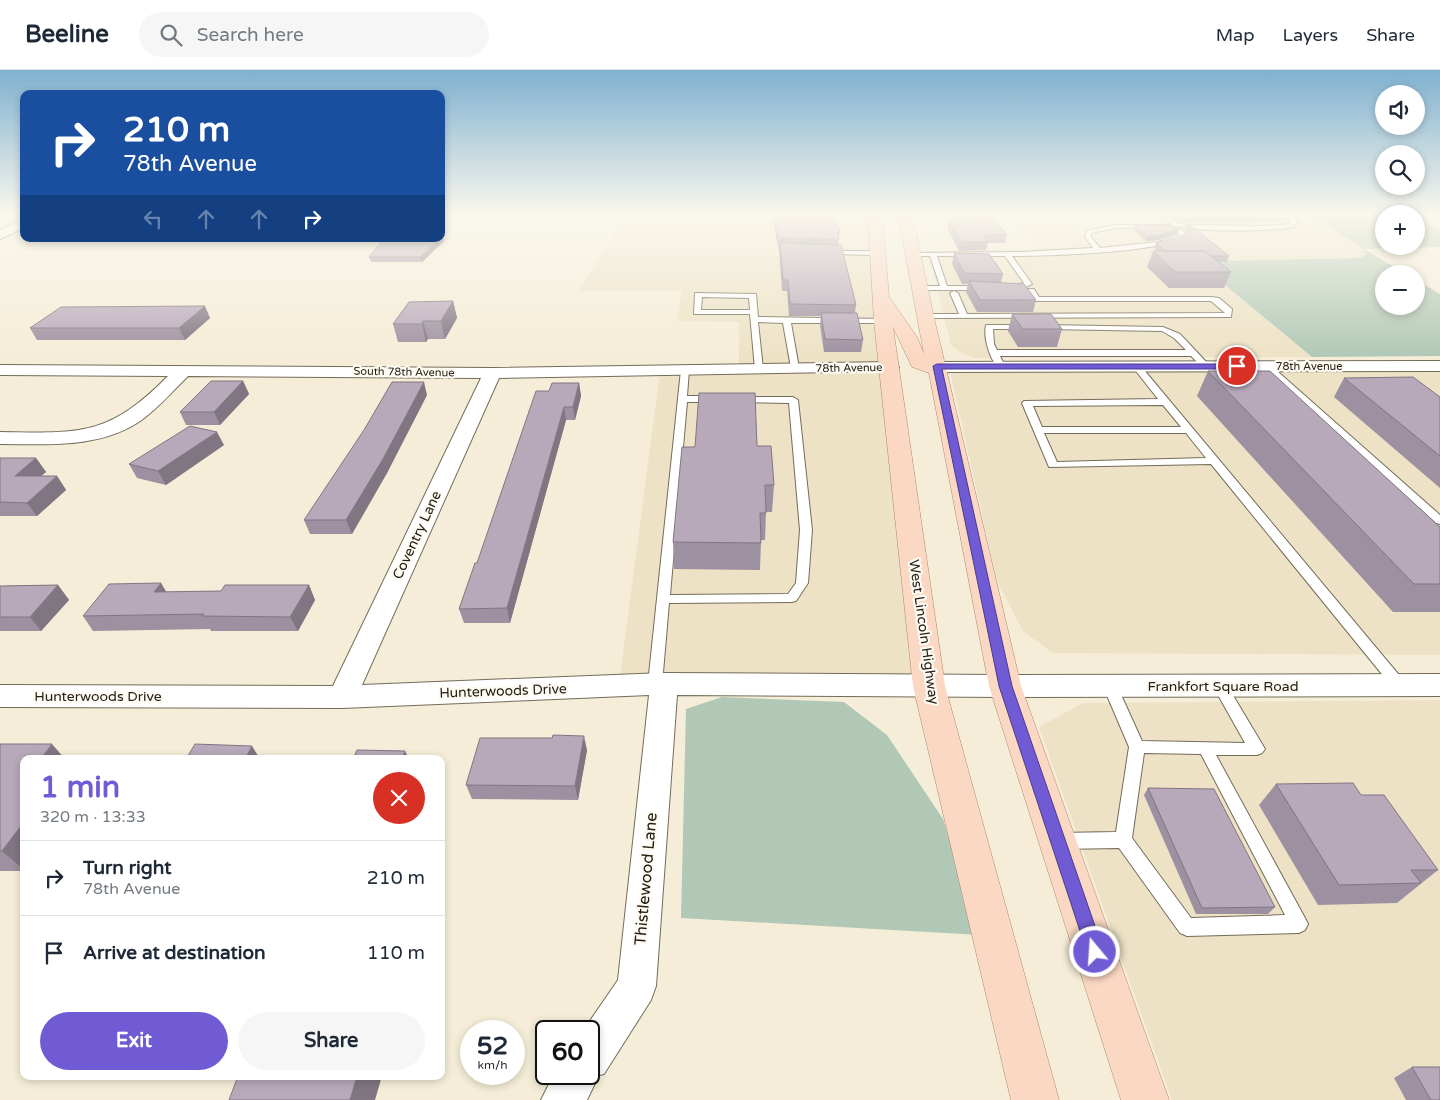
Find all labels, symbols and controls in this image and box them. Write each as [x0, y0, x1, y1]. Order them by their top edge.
search box [139, 12, 489, 57]
text: Beeline [25, 20, 109, 49]
icon: search [157, 21, 185, 49]
text: Search here [197, 24, 304, 46]
text: Map [1216, 24, 1255, 46]
text: Layers [1283, 24, 1338, 46]
text: Share [1366, 24, 1415, 46]
map controls [1375, 85, 1425, 315]
button: sound [1375, 85, 1425, 135]
text: 210 m [123, 109, 230, 151]
icon: right [40, 110, 105, 175]
button: search [1375, 145, 1425, 195]
text: 78th Avenue [123, 151, 257, 177]
icon: left [139, 205, 167, 233]
icon: ahead [192, 205, 220, 233]
icon: ahead [245, 205, 273, 233]
icon: right [298, 205, 326, 233]
button: + [1375, 205, 1425, 255]
button: − [1375, 265, 1425, 315]
pin [1216, 345, 1258, 387]
icon: arrive [1223, 352, 1251, 380]
street label: 78th Avenue [1276, 360, 1342, 373]
street label: 78th Avenue [815, 361, 883, 375]
street label: South 78th Avenue [353, 365, 455, 379]
street label: Coventry Lane [389, 488, 445, 582]
street label: West Lincoln Highway [905, 558, 943, 706]
street label: Frankfort Square Road [1147, 678, 1299, 695]
street label: Hunterwoods Drive [439, 680, 567, 702]
street label: Hunterwoods Drive [34, 688, 162, 705]
text: 1 min [40, 769, 120, 806]
button: close [373, 772, 425, 824]
text: 320 m · 13:33 [40, 807, 146, 827]
street label: Thistlewood Lane [630, 812, 662, 946]
text: Turn right [83, 857, 171, 879]
icon: right [40, 864, 68, 892]
text: 210 m [367, 867, 425, 889]
text: 78th Avenue [83, 879, 180, 899]
position arrow [1068, 925, 1120, 977]
icon: arrive [40, 939, 68, 967]
text: Arrive at destination [83, 942, 266, 964]
text: 110 m [367, 942, 425, 964]
button: Exit [40, 1012, 228, 1070]
button: Share [238, 1012, 425, 1070]
speed limit sign: 60 [535, 1020, 600, 1085]
text: 52 [477, 1031, 508, 1061]
text: km/h [477, 1058, 508, 1072]

